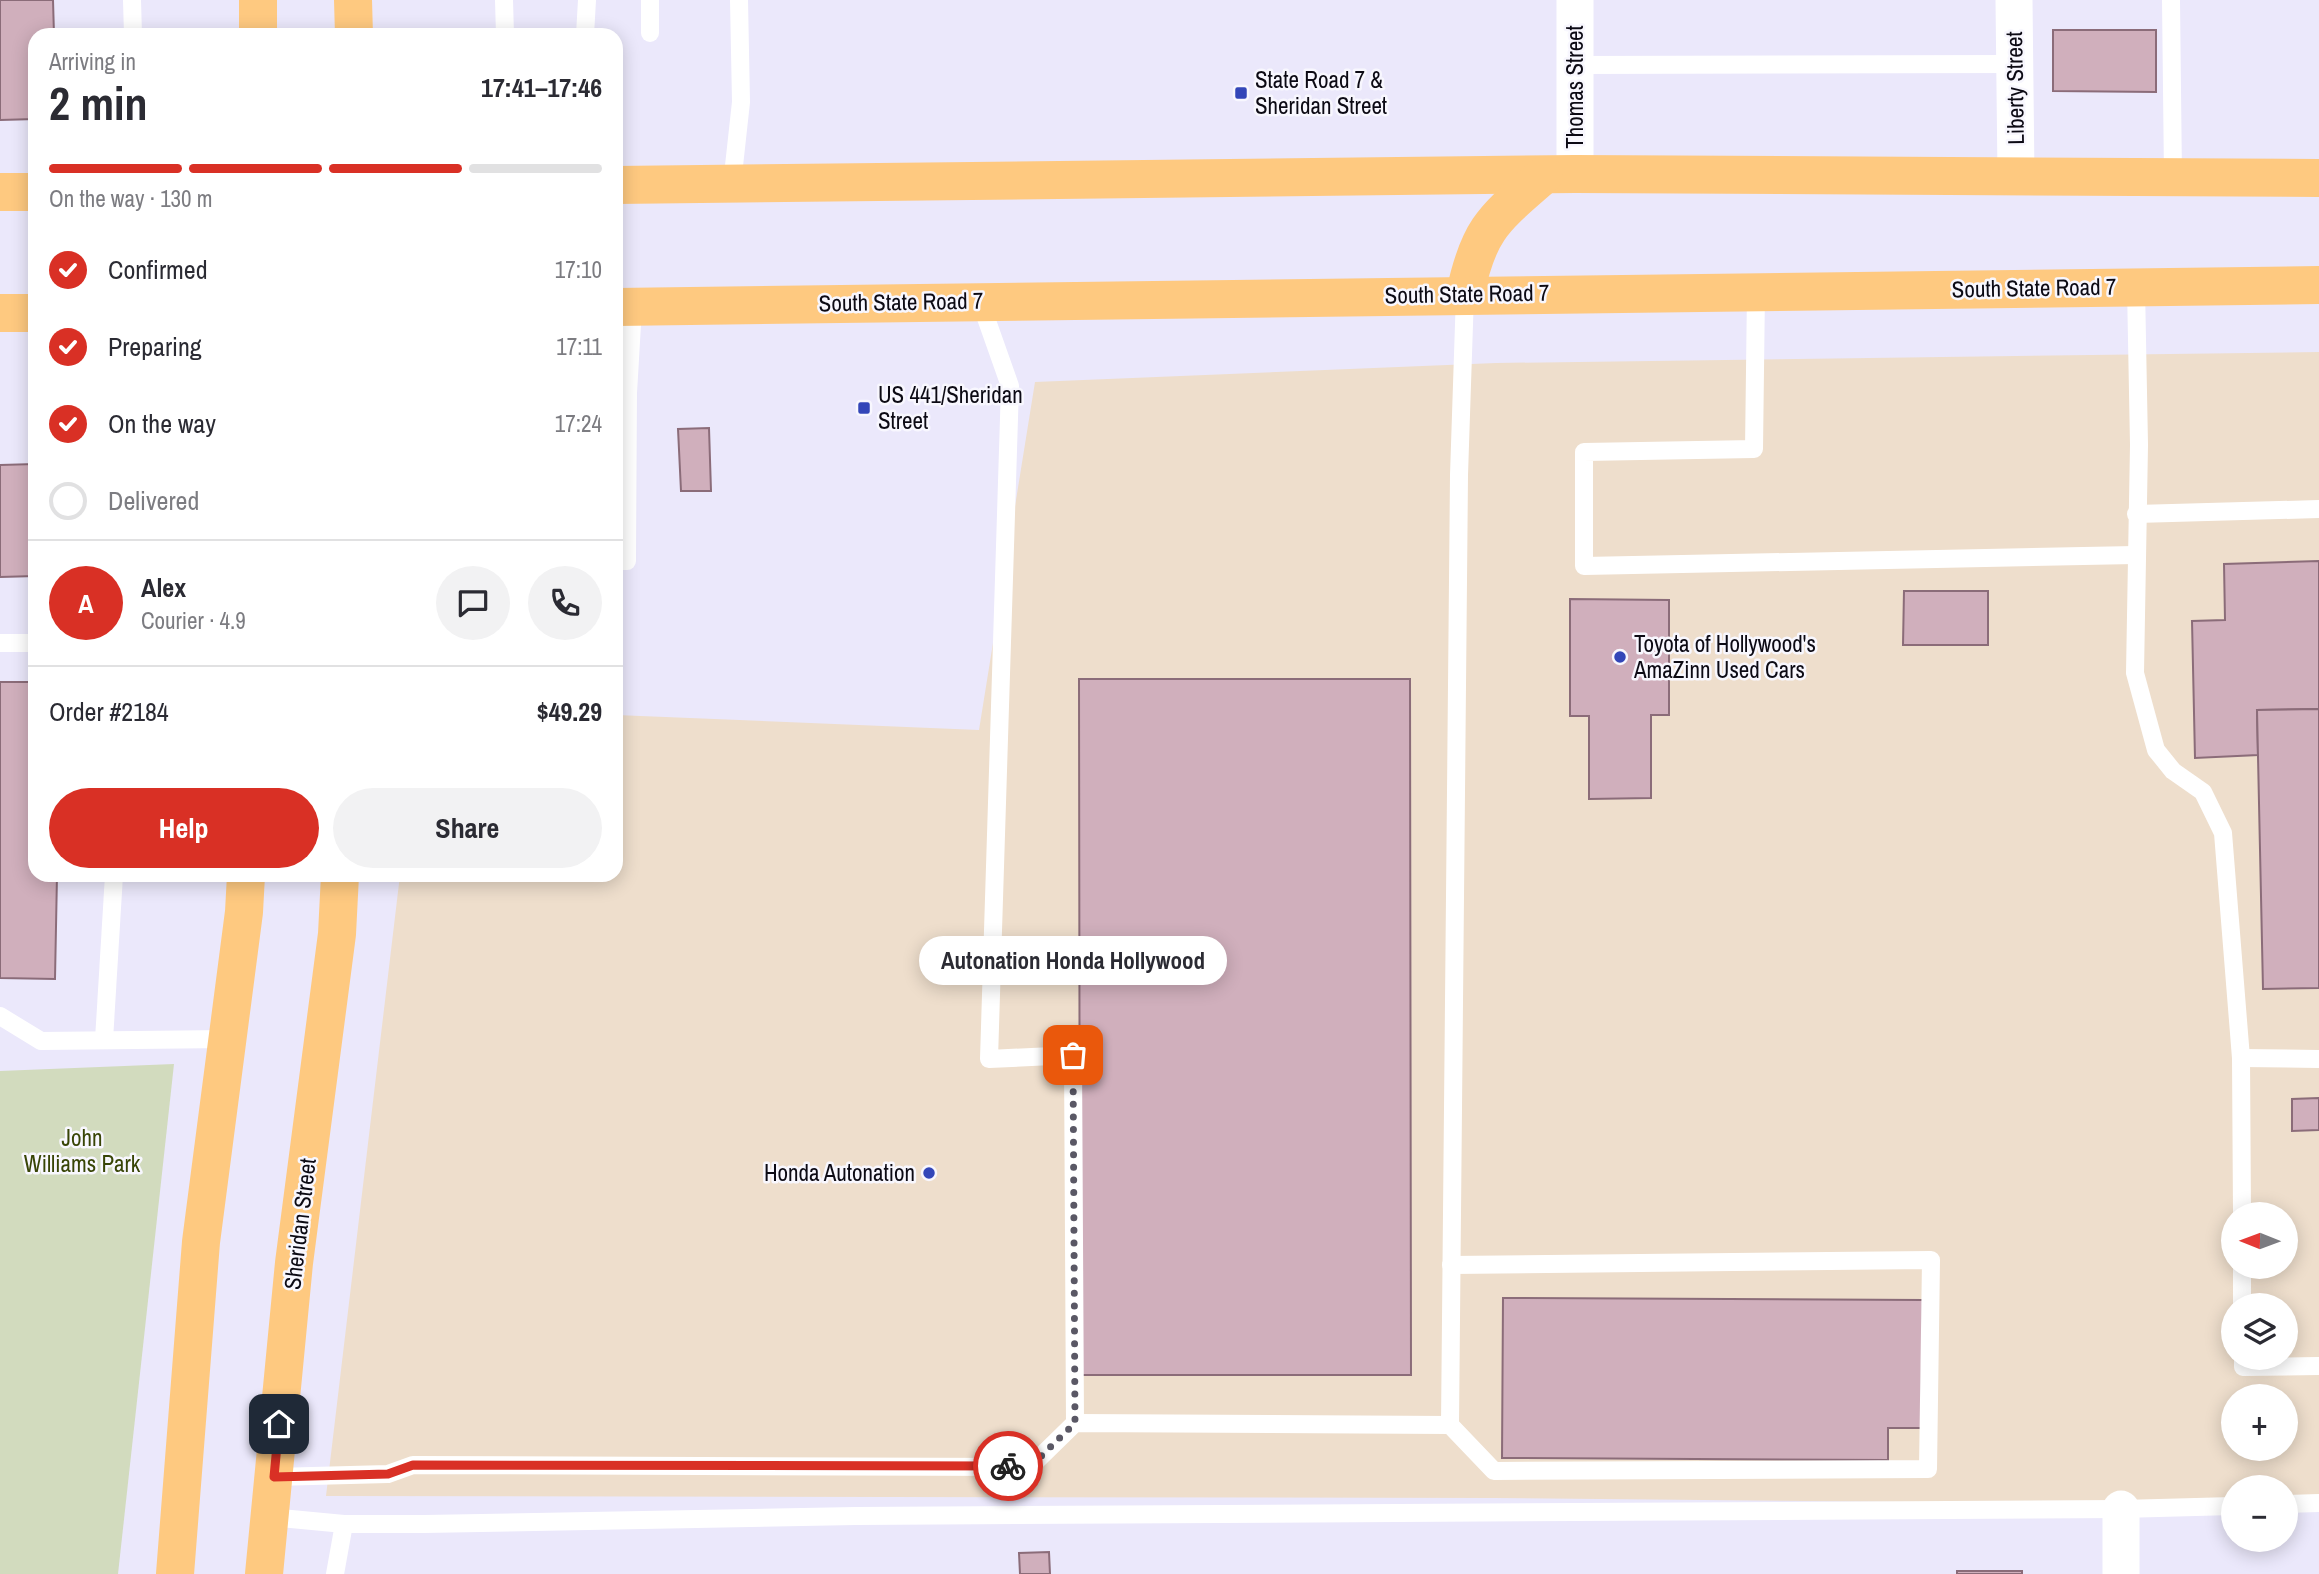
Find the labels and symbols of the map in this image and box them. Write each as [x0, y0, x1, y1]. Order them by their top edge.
street label: Thomas Street [1559, 25, 1590, 149]
street label: Liberty Street [1998, 31, 2031, 145]
place label: State Road 7 & Sheridan Street [1255, 64, 1387, 121]
marker: State Road 7 & Sheridan Street [1233, 85, 1249, 101]
street label: South State Road 7 [1951, 271, 2117, 304]
street label: South State Road 7 [1384, 277, 1550, 310]
street label: South State Road 7 [818, 285, 984, 318]
place label: US 441/Sheridan Street [878, 379, 1023, 436]
marker: US 441/Sheridan Street [856, 400, 872, 416]
place label: Toyota of Hollywood's AmaZinn Used Cars [1633, 628, 1816, 685]
marker: Toyota of Hollywood's AmaZinn Used Cars [1612, 649, 1628, 665]
callout: Autonation Honda Hollywood [919, 936, 1227, 985]
pin [1043, 1025, 1103, 1085]
park label: John Williams Park [24, 1122, 141, 1179]
street label: Sheridan Street [276, 1156, 323, 1291]
place label: Honda Autonation [764, 1157, 915, 1188]
marker: Honda Autonation [921, 1165, 937, 1181]
north arrow [2221, 1202, 2298, 1279]
pin [249, 1394, 309, 1454]
courier [973, 1431, 1043, 1501]

